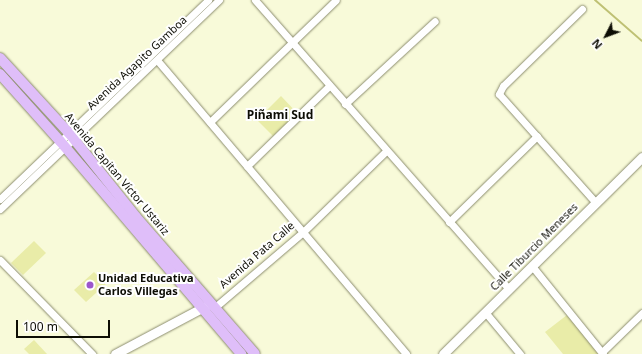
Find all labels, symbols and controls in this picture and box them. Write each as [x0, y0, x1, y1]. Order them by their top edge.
street label: Avenida Agapito Gamboa [84, 13, 190, 113]
north arrow [586, 16, 626, 56]
text: N [588, 36, 605, 53]
district label: Piñami Sud [247, 108, 313, 122]
street label: Avenida Capitan Víctor Ustariz [62, 110, 172, 238]
street label: Calle Tiburcio Meneses [488, 201, 580, 293]
street label: Avenida Pata Calle [217, 219, 297, 291]
place label: Unidad Educativa Carlos Villegas [98, 272, 194, 298]
marker: Unidad Educativa Carlos Villegas [85, 280, 95, 290]
scale bar [18, 312, 112, 338]
text: 100 m [23, 318, 58, 335]

